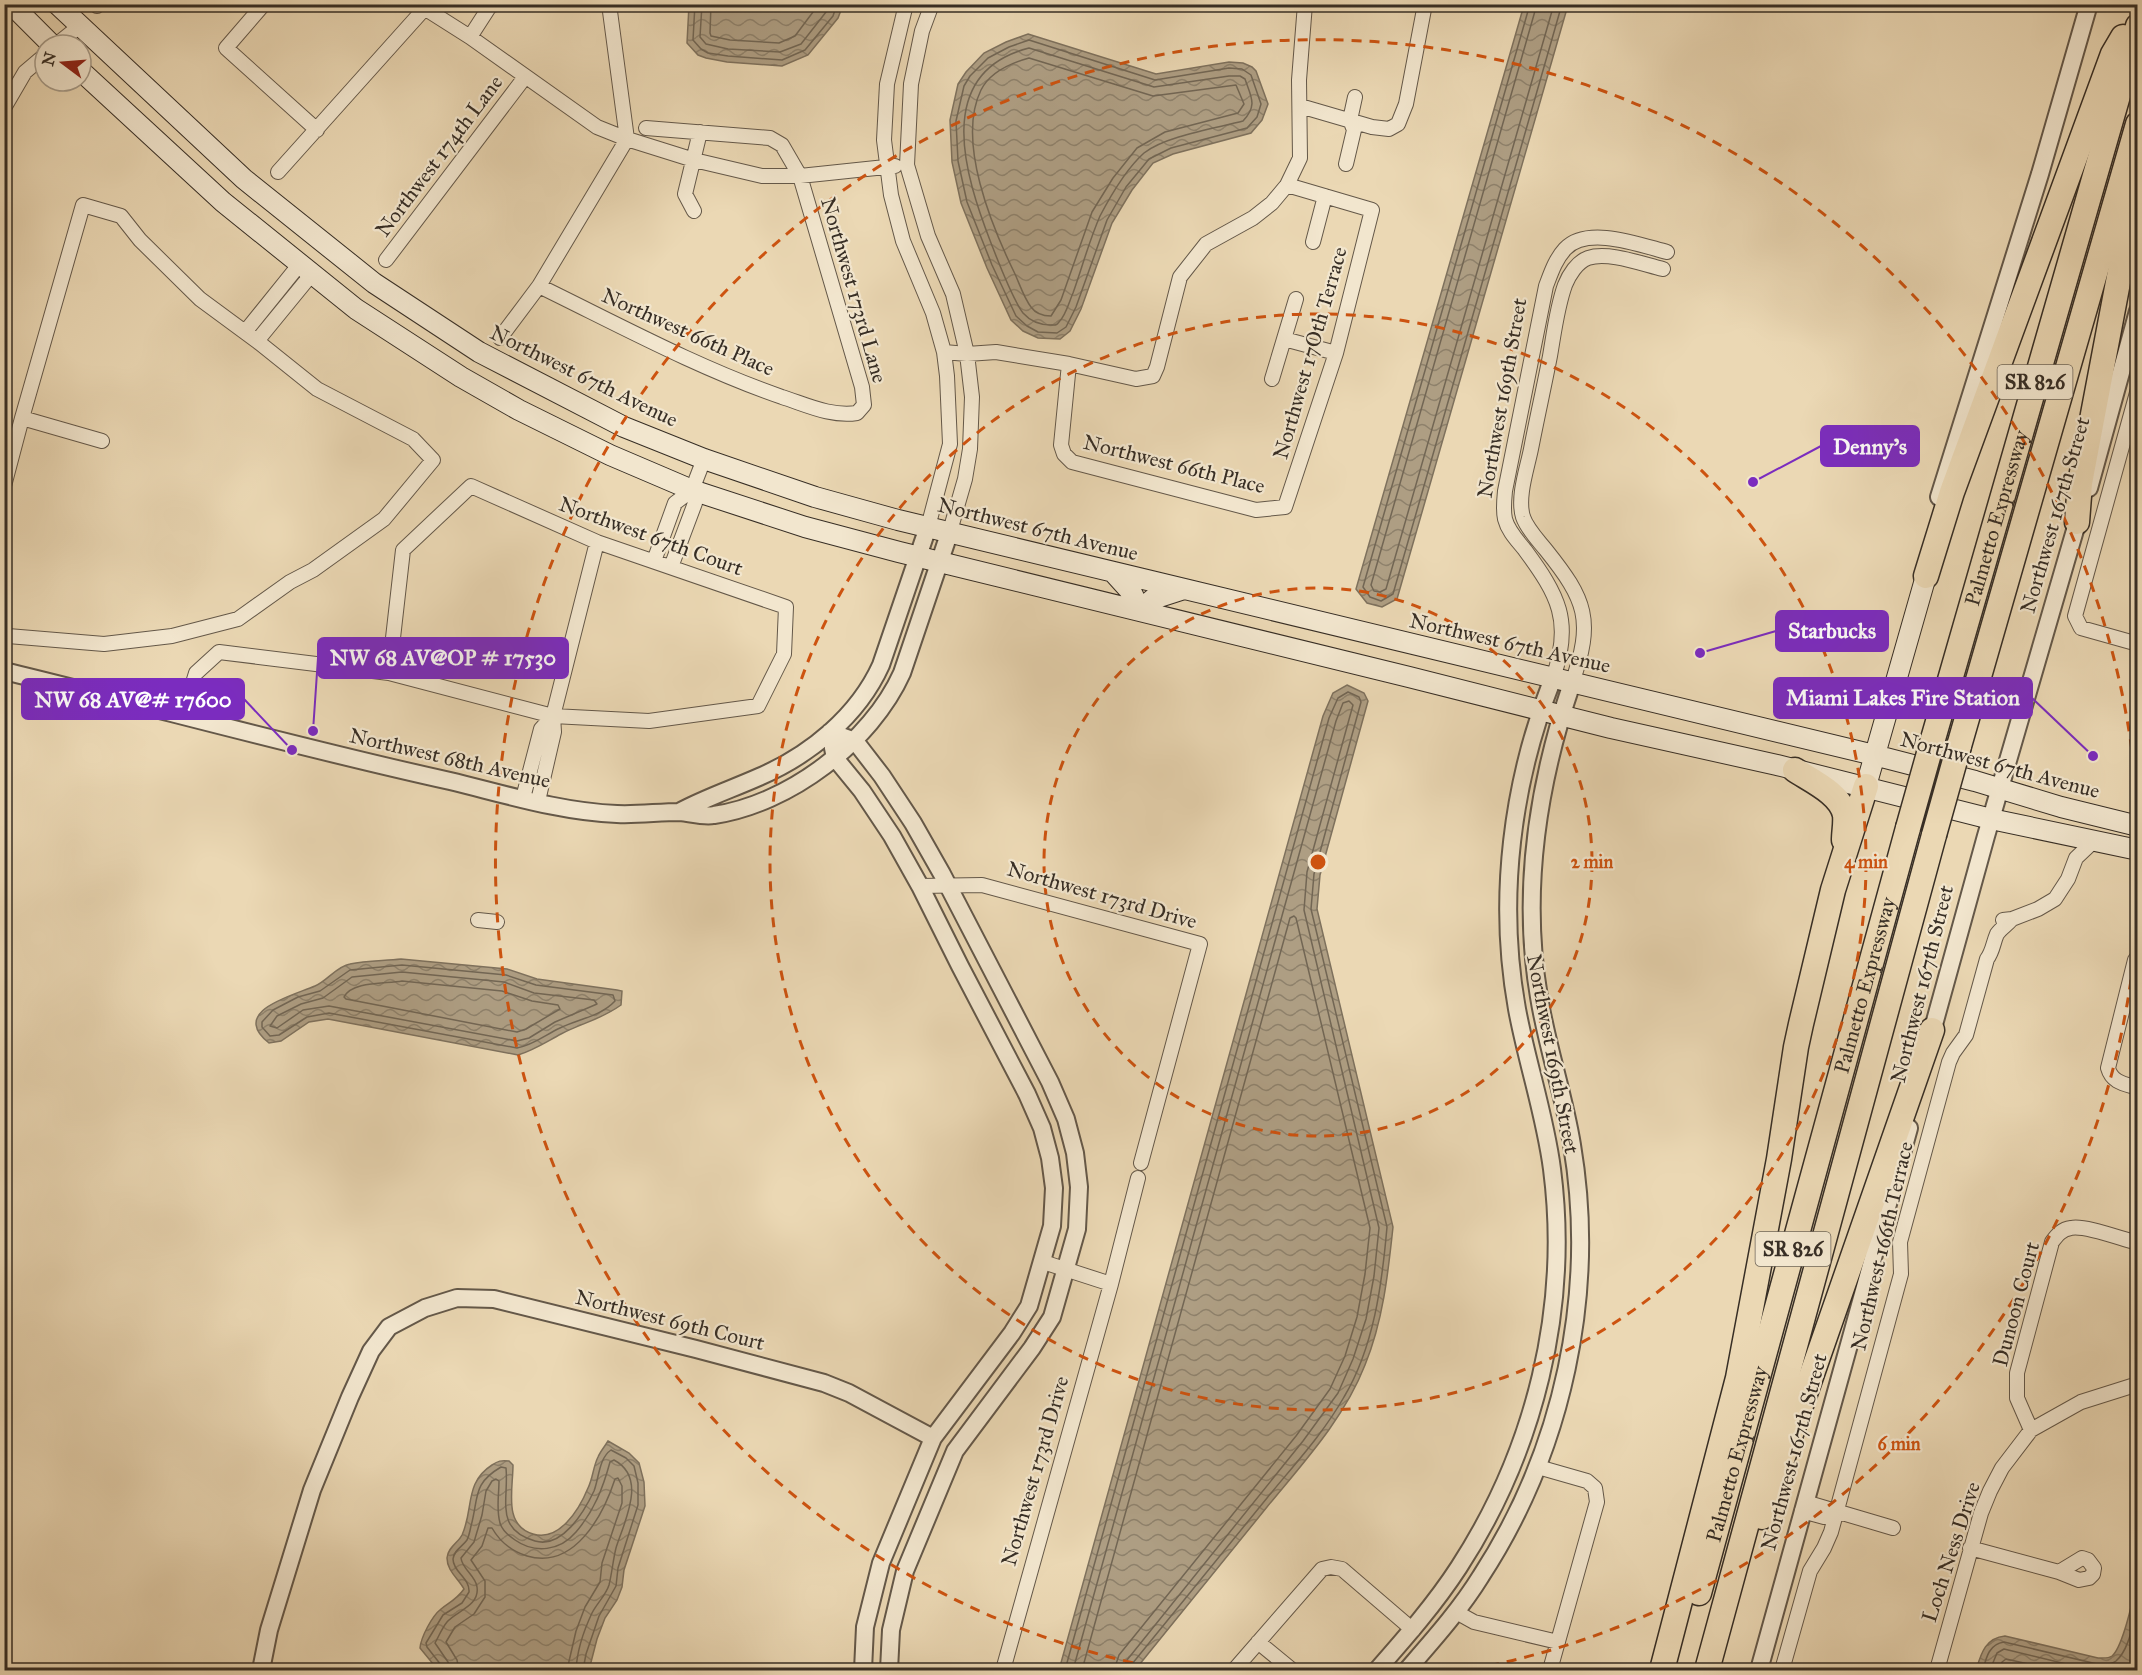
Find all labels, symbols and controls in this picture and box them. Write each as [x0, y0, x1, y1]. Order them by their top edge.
north arrow [33, 33, 93, 93]
text: N [38, 49, 60, 68]
street label: Northwest 174th Lane [370, 70, 508, 242]
street label: Northwest 173rd Lane [815, 194, 893, 386]
street label: Northwest 17Oth Terrace [1267, 244, 1353, 462]
street label: Northwest 66th Place [598, 282, 779, 382]
street label: Northwest 169th Street [1472, 295, 1533, 500]
street label: Northwest 67th Avenue [486, 319, 682, 433]
road number: SR 826 [1998, 365, 2072, 399]
street label: Northwest 167th Street [2015, 413, 2096, 616]
callout: Denny's [1821, 426, 1919, 466]
street label: Palmetto Expressway [1959, 426, 2034, 609]
street label: Northwest 66th Place [1081, 429, 1268, 499]
text: Denny's [1833, 433, 1907, 460]
street label: Northwest 67th Court [555, 491, 747, 582]
street label: Northwest 67th Avenue [935, 492, 1141, 567]
street label: Northwest 67th Avenue [1407, 607, 1613, 679]
callout: Starbucks [1776, 611, 1888, 651]
text: Starbucks [1788, 617, 1876, 644]
callout: NW 68 AV@OP # 17530 [318, 638, 568, 678]
text: NW 68 AV@OP # 17530 [330, 644, 556, 671]
callout: Miami Lakes Fire Station [1774, 678, 2032, 718]
callout: NW 68 AV@# 17600 [22, 679, 244, 719]
text: Miami Lakes Fire Station [1786, 684, 2020, 711]
text: NW 68 AV@# 17600 [34, 686, 232, 713]
street label: Northwest 68th Avenue [347, 722, 553, 794]
street label: Northwest 67th Avenue [1897, 726, 2103, 804]
text: 2 min [1571, 851, 1614, 873]
text: 4 min [1844, 851, 1888, 874]
centre of rings [1308, 852, 1328, 872]
street label: Northwest 173rd Drive [1004, 855, 1200, 935]
street label: Northwest 167th Street [1885, 882, 1959, 1086]
street label: Palmetto Expressway [1829, 893, 1902, 1076]
street label: Northwest 169th Street [1521, 952, 1585, 1157]
street label: Northwest 166th Terrace [1845, 1139, 1919, 1353]
road number: SR 826 [1756, 1232, 1830, 1266]
street label: Dunoon Court [1987, 1238, 2045, 1369]
street label: Northwest 69th Court [573, 1284, 768, 1356]
street label: Northwest 167th Street [1755, 1350, 1833, 1553]
street label: Palmetto Expressway [1700, 1362, 1774, 1545]
street label: Northwest 173rd Drive [995, 1373, 1075, 1569]
text: 6 min [1878, 1433, 1921, 1455]
street label: Loch Ness Drive [1916, 1478, 1986, 1625]

